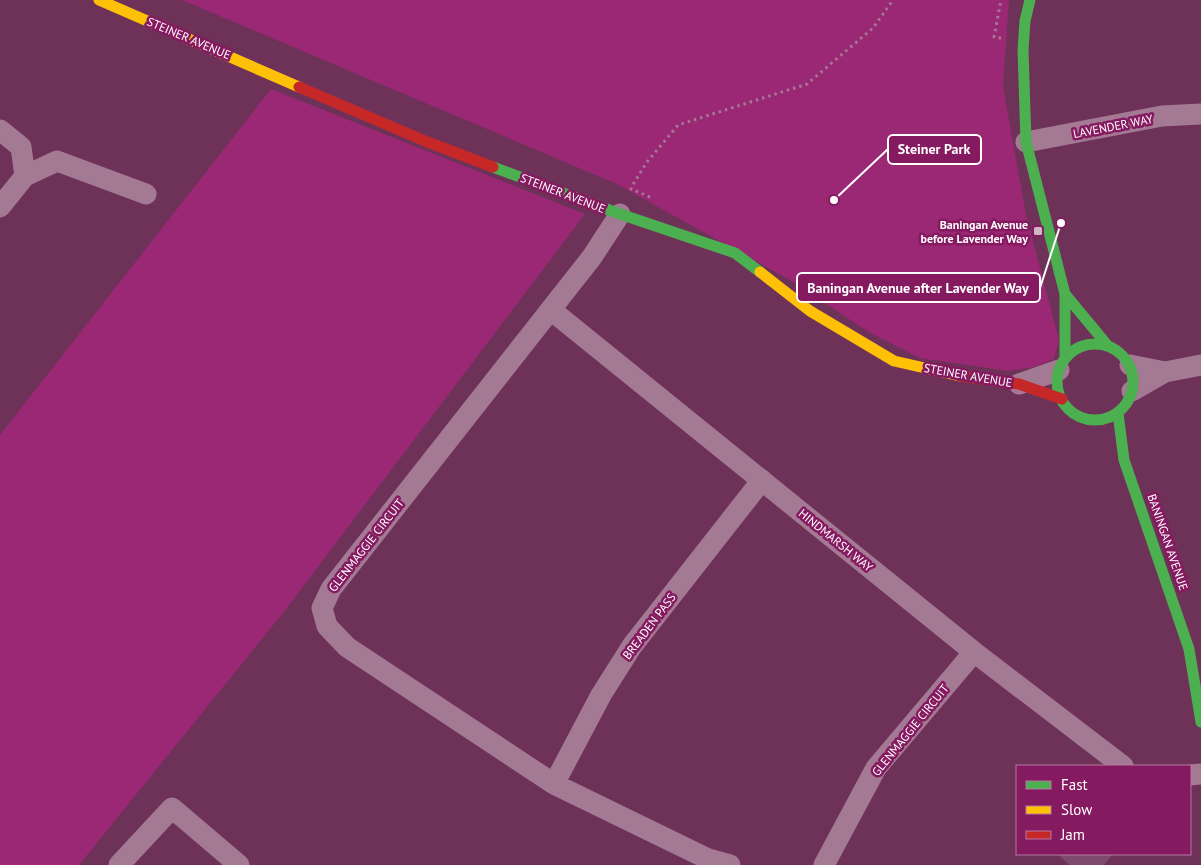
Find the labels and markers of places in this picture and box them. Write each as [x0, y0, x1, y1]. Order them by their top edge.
callout: Steiner Park [888, 135, 981, 164]
place label: Baningan Avenue before Lavender Way [921, 217, 1028, 246]
marker: Baningan Avenue before Lavender Way [1032, 225, 1044, 237]
callout: Baningan Avenue after Lavender Way [797, 273, 1040, 302]

